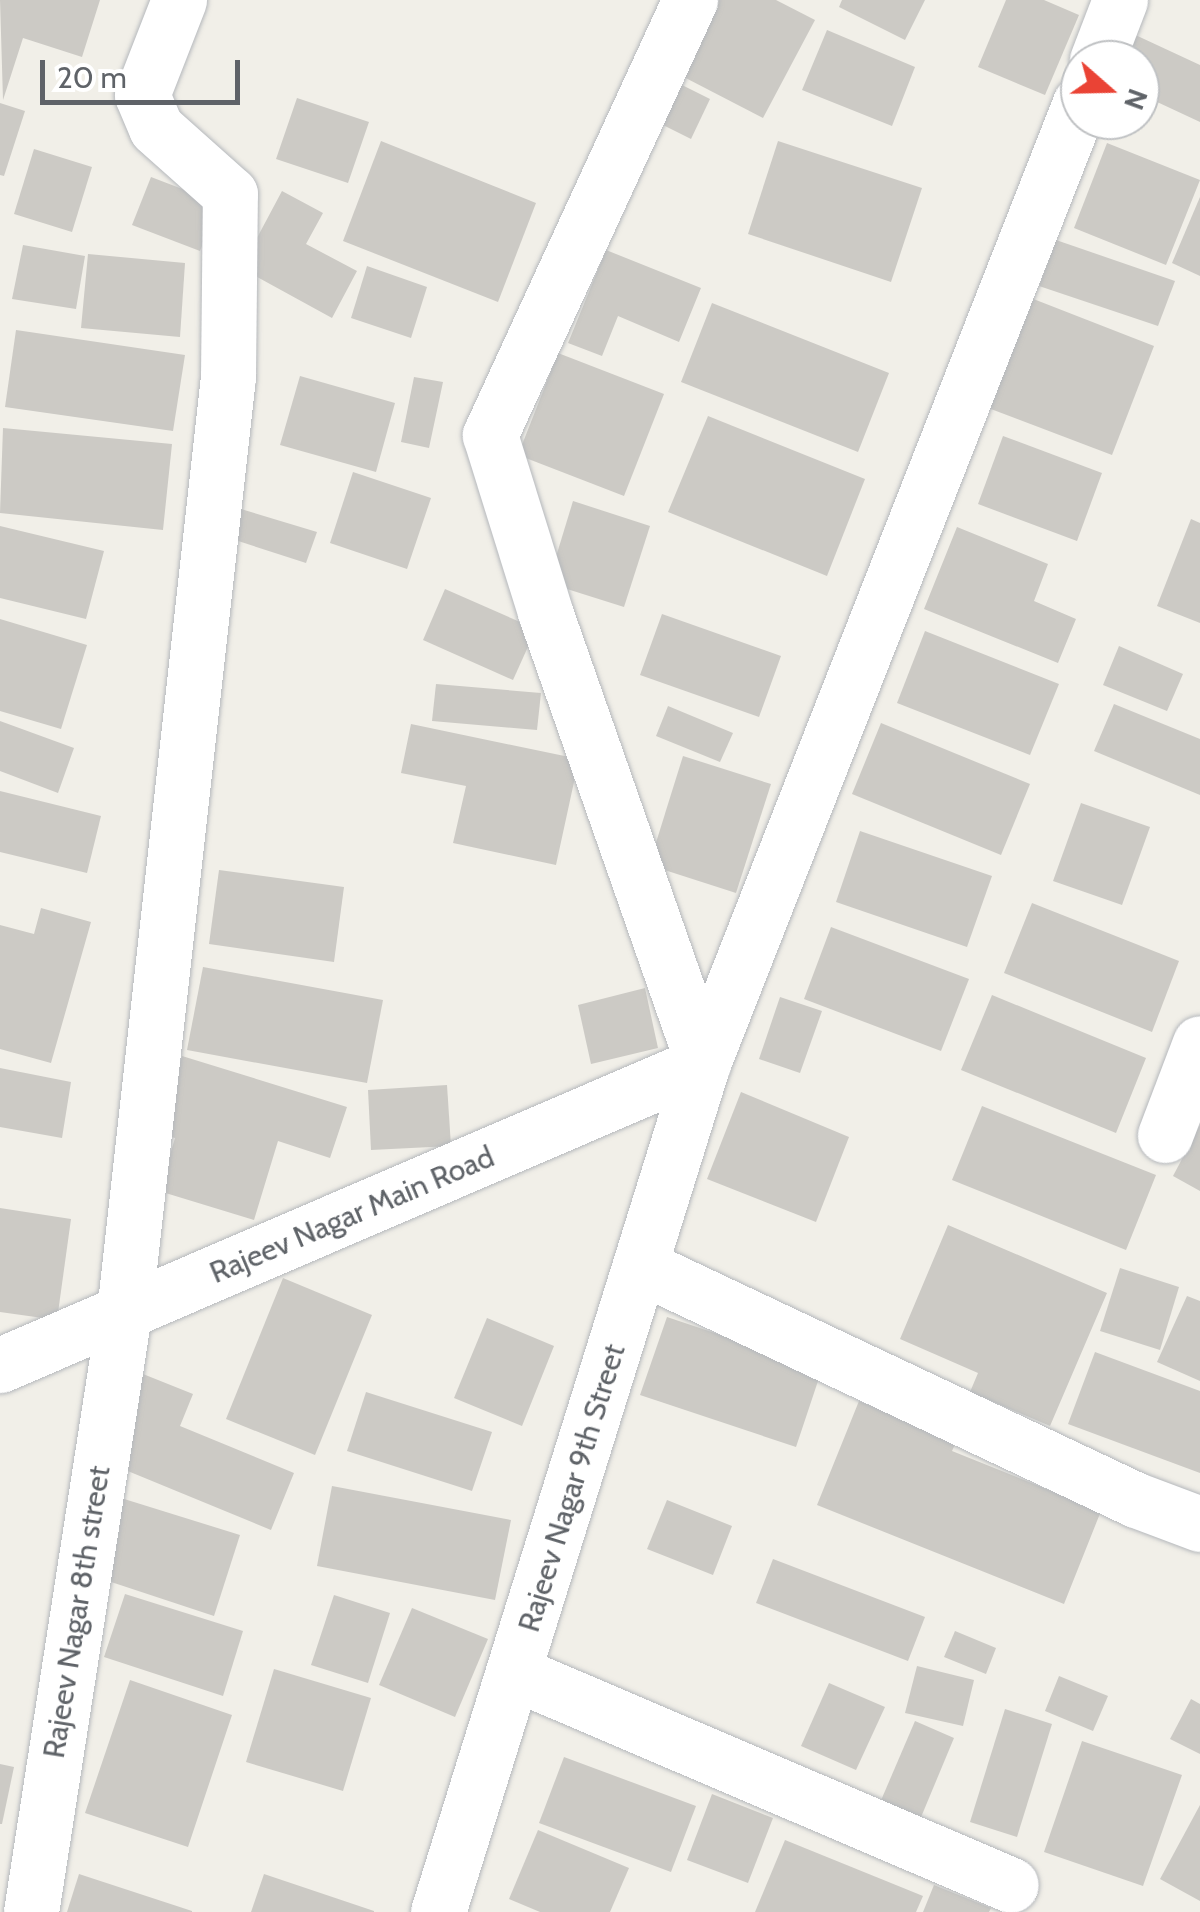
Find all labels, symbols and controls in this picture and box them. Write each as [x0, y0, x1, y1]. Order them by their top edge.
scale bar [45, 40, 245, 102]
north arrow [1060, 40, 1160, 140]
text: 20 m [57, 59, 127, 96]
text: N [1117, 84, 1156, 115]
street label: Rajeev Nagar Main Road [205, 1139, 499, 1291]
street label: Rajeev Nagar 9th Street [511, 1340, 633, 1636]
street label: Rajeev Nagar 8th street [36, 1463, 118, 1761]

